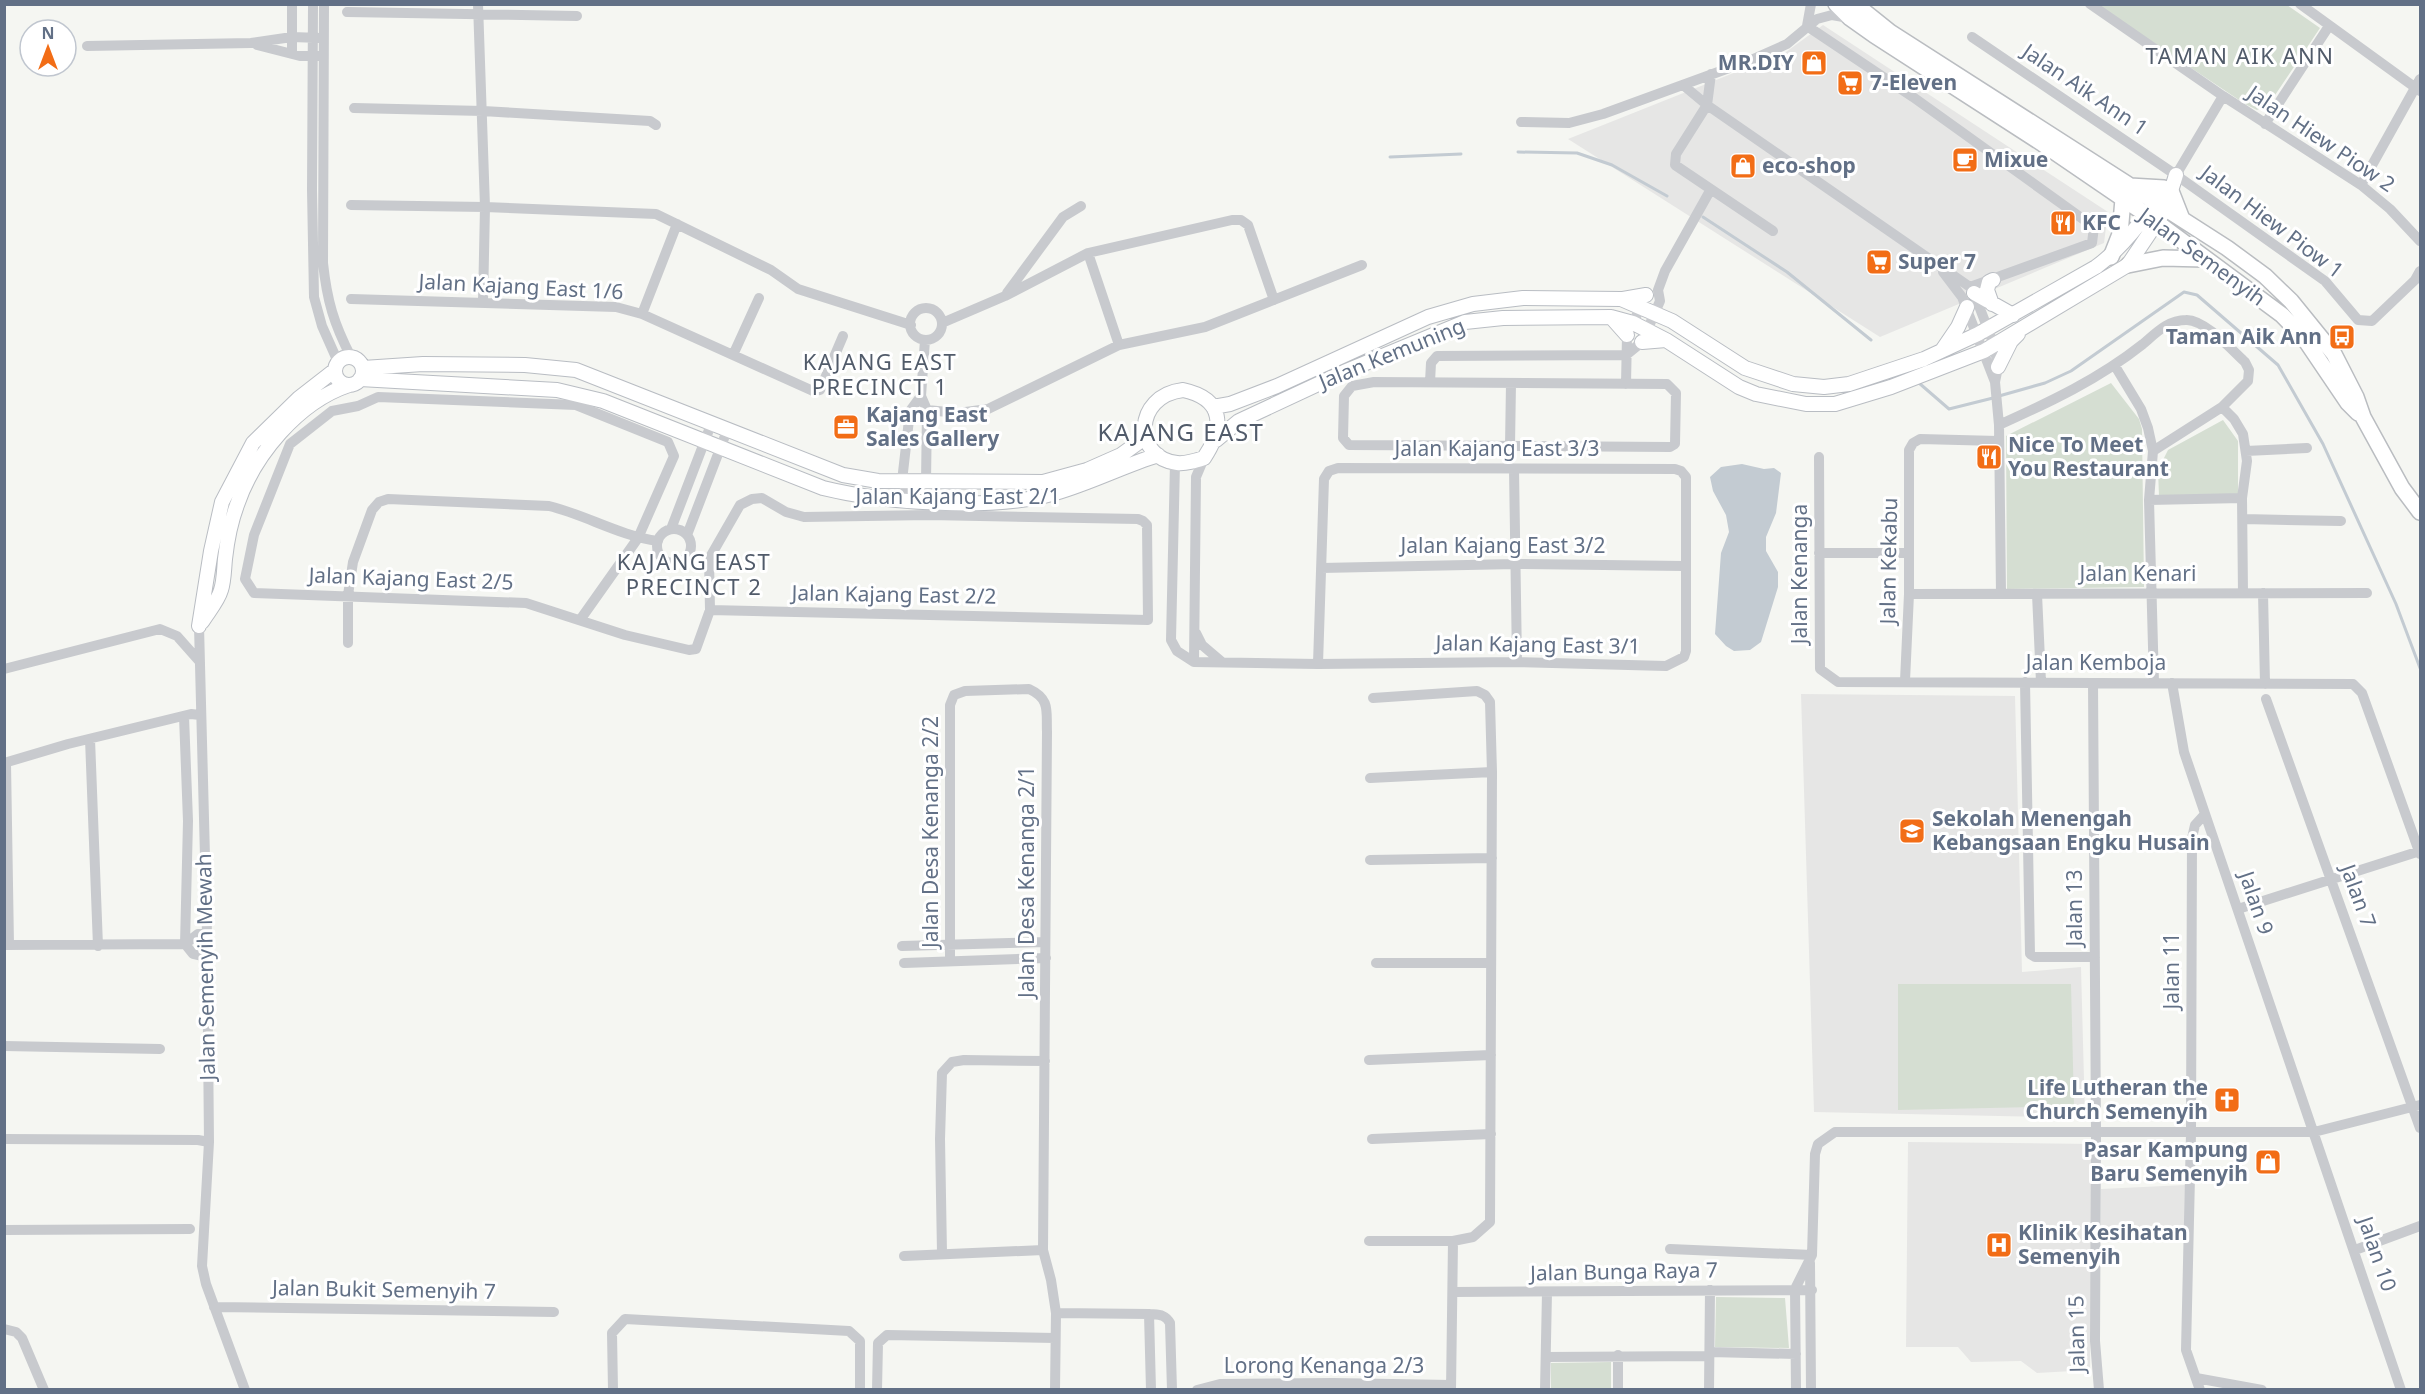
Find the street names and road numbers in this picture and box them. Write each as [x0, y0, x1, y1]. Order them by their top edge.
street label: Jalan Aik Ann 1 [2016, 36, 2154, 141]
street label: Jalan Hiew Piow 2 [2241, 77, 2401, 198]
street label: Jalan Hiew Piow 1 [2194, 157, 2350, 284]
street label: Jalan Semenyih [2132, 200, 2272, 312]
street label: Jalan Kajang East 1/6 [416, 267, 624, 305]
street label: Jalan Kemuning [1313, 311, 1469, 396]
street label: Jalan Kajang East 3/3 [1393, 434, 1599, 462]
street label: Jalan Kajang East 2/1 [854, 482, 1060, 510]
street label: Jalan Kekabu [1873, 497, 1903, 627]
street label: Jalan Kenanga [1785, 504, 1813, 646]
street label: Jalan Kajang East 3/2 [1399, 531, 1605, 559]
street label: Jalan Kenari [2078, 559, 2196, 587]
street label: Jalan Kajang East 2/5 [306, 560, 514, 596]
street label: Jalan Kajang East 2/2 [789, 578, 997, 610]
street label: Jalan Kajang East 3/1 [1433, 628, 1641, 660]
street label: Jalan Kemboja [2024, 648, 2166, 676]
street label: Jalan Desa Kenanga 2/2 [916, 716, 944, 950]
street label: Jalan Desa Kenanga 2/1 [1012, 766, 1040, 1000]
street label: Jalan Semenyih Mewah [189, 853, 221, 1083]
street label: Jalan 7 [2334, 858, 2383, 931]
street label: Jalan 9 [2232, 865, 2281, 938]
street label: Jalan 13 [2060, 869, 2088, 949]
street label: Jalan 11 [2157, 932, 2185, 1012]
street label: Jalan 10 [2351, 1211, 2404, 1295]
street label: Jalan Bunga Raya 7 [1528, 1255, 1718, 1287]
street label: Jalan Bukit Semenyih 7 [270, 1273, 496, 1305]
street label: Jalan 15 [2061, 1295, 2091, 1375]
street label: Lorong Kenanga 2/3 [1224, 1351, 1424, 1379]

